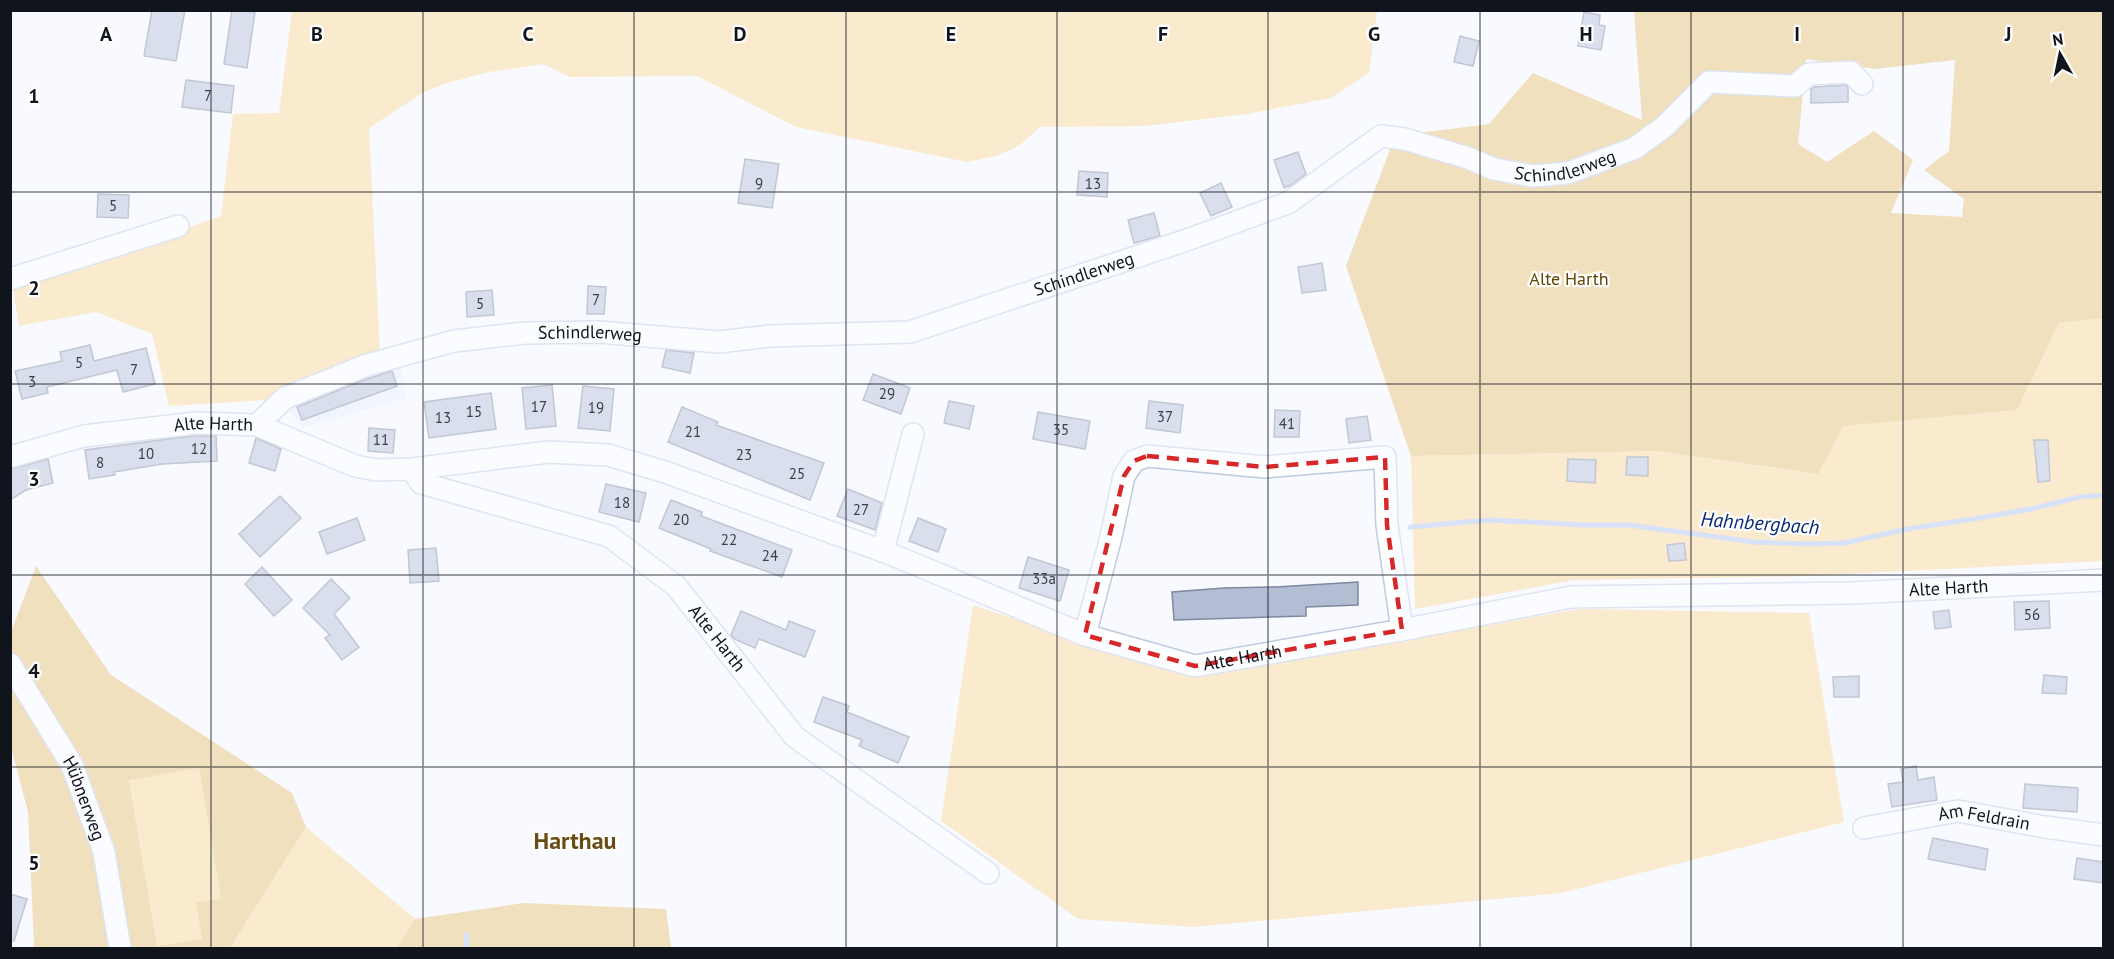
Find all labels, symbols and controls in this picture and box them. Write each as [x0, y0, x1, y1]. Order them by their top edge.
text: A [100, 21, 113, 47]
text: B [311, 21, 323, 47]
text: C [522, 21, 534, 47]
text: D [734, 21, 747, 47]
text: E [946, 21, 956, 47]
text: F [1158, 21, 1168, 47]
text: G [1368, 21, 1380, 47]
text: H [1579, 21, 1593, 47]
text: I [1794, 21, 1800, 47]
text: J [2004, 21, 2011, 47]
north arrow [2030, 24, 2090, 84]
text: N [2051, 28, 2064, 50]
text: 1 [28, 83, 40, 109]
house number: 7 [204, 86, 212, 105]
street label: Schindlerweg [1513, 144, 1619, 187]
house number: 9 [755, 174, 763, 193]
house number: 13 [1085, 174, 1101, 193]
house number: 5 [109, 196, 117, 215]
street label: Schindlerweg [1031, 246, 1137, 301]
park label: Alte Harth [1529, 267, 1609, 290]
text: 2 [28, 275, 40, 301]
house number: 7 [592, 290, 600, 309]
house number: 5 [476, 294, 484, 313]
street label: Schindlerweg [538, 320, 643, 347]
house number: 5 [75, 353, 83, 372]
house number: 7 [130, 360, 138, 379]
house number: 3 [28, 372, 36, 391]
house number: 29 [879, 384, 895, 403]
house number: 17 [531, 397, 547, 416]
house number: 19 [588, 398, 604, 417]
house number: 15 [466, 402, 482, 421]
house number: 37 [1157, 407, 1173, 426]
house number: 13 [435, 408, 451, 427]
street label: Alte Harth [172, 411, 253, 437]
house number: 41 [1279, 414, 1295, 433]
house number: 35 [1053, 420, 1069, 439]
house number: 21 [685, 422, 701, 441]
house number: 11 [373, 430, 389, 449]
house number: 12 [191, 439, 207, 458]
house number: 10 [138, 444, 154, 463]
house number: 23 [736, 445, 752, 464]
house number: 8 [96, 453, 104, 472]
house number: 25 [789, 464, 805, 483]
text: 3 [28, 466, 40, 492]
house number: 18 [614, 493, 630, 512]
house number: 27 [853, 500, 869, 519]
water label: Hahnbergbach [1700, 506, 1820, 540]
house number: 20 [673, 510, 689, 529]
house number: 22 [721, 530, 737, 549]
house number: 24 [762, 546, 778, 565]
house number: 33a [1032, 569, 1056, 588]
street label: Alte Harth [1908, 574, 1989, 601]
street label: Alte Harth [684, 600, 751, 676]
house number: 56 [2024, 605, 2040, 624]
street label: Alte Harth [1201, 639, 1283, 675]
text: 4 [28, 658, 40, 684]
street label: Hübnerweg [58, 751, 111, 844]
street label: Am Feldrain [1936, 798, 2032, 835]
district label: Harthau [534, 825, 616, 856]
text: 5 [28, 850, 40, 876]

